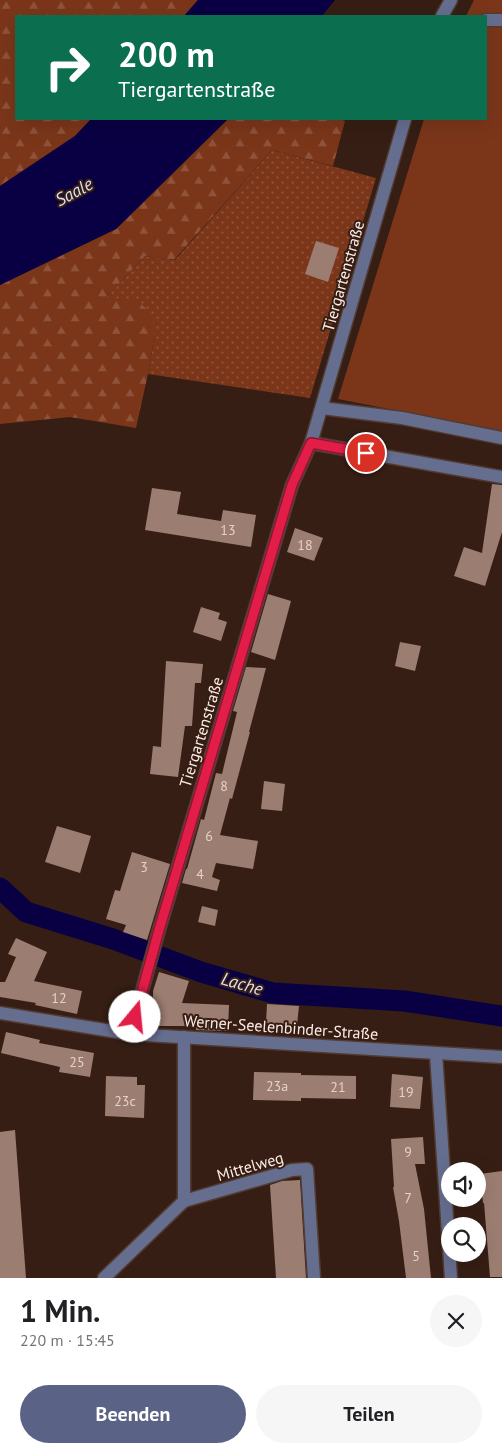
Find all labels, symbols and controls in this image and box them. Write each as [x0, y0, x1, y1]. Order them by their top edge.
text: 200 m [118, 31, 215, 77]
icon: right [35, 35, 100, 100]
text: Tiergartenstraße [118, 75, 275, 103]
water label: Saale [51, 172, 97, 211]
street label: Tiergartenstraße [318, 218, 368, 334]
pin [345, 432, 387, 474]
icon: arrive [352, 439, 380, 467]
house number: 13 [220, 521, 236, 539]
house number: 18 [297, 536, 313, 554]
street label: Tiergartenstraße [175, 674, 227, 790]
house number: 8 [220, 777, 228, 795]
house number: 6 [205, 827, 213, 845]
house number: 3 [140, 858, 148, 876]
house number: 4 [196, 865, 204, 883]
water label: Lache [219, 967, 266, 1001]
house number: 12 [51, 989, 67, 1007]
position arrow [108, 990, 160, 1042]
street label: Werner-Seelenbinder-Straße [183, 1010, 379, 1044]
house number: 25 [69, 1053, 85, 1071]
house number: 23a [266, 1077, 288, 1095]
house number: 21 [330, 1078, 346, 1096]
house number: 19 [398, 1083, 414, 1101]
house number: 23c [114, 1092, 136, 1110]
house number: 9 [404, 1143, 412, 1161]
street label: Mittelweg [214, 1147, 286, 1185]
map controls [441, 1162, 486, 1262]
button: sound [441, 1162, 486, 1207]
house number: 7 [404, 1189, 412, 1207]
button: search [441, 1217, 486, 1262]
house number: 5 [412, 1247, 420, 1265]
text: 1 Min. [20, 1291, 100, 1330]
button: close [430, 1295, 482, 1347]
text: 220 m · 15:45 [20, 1330, 115, 1350]
button: Beenden [20, 1385, 246, 1443]
button: Teilen [256, 1385, 482, 1443]

